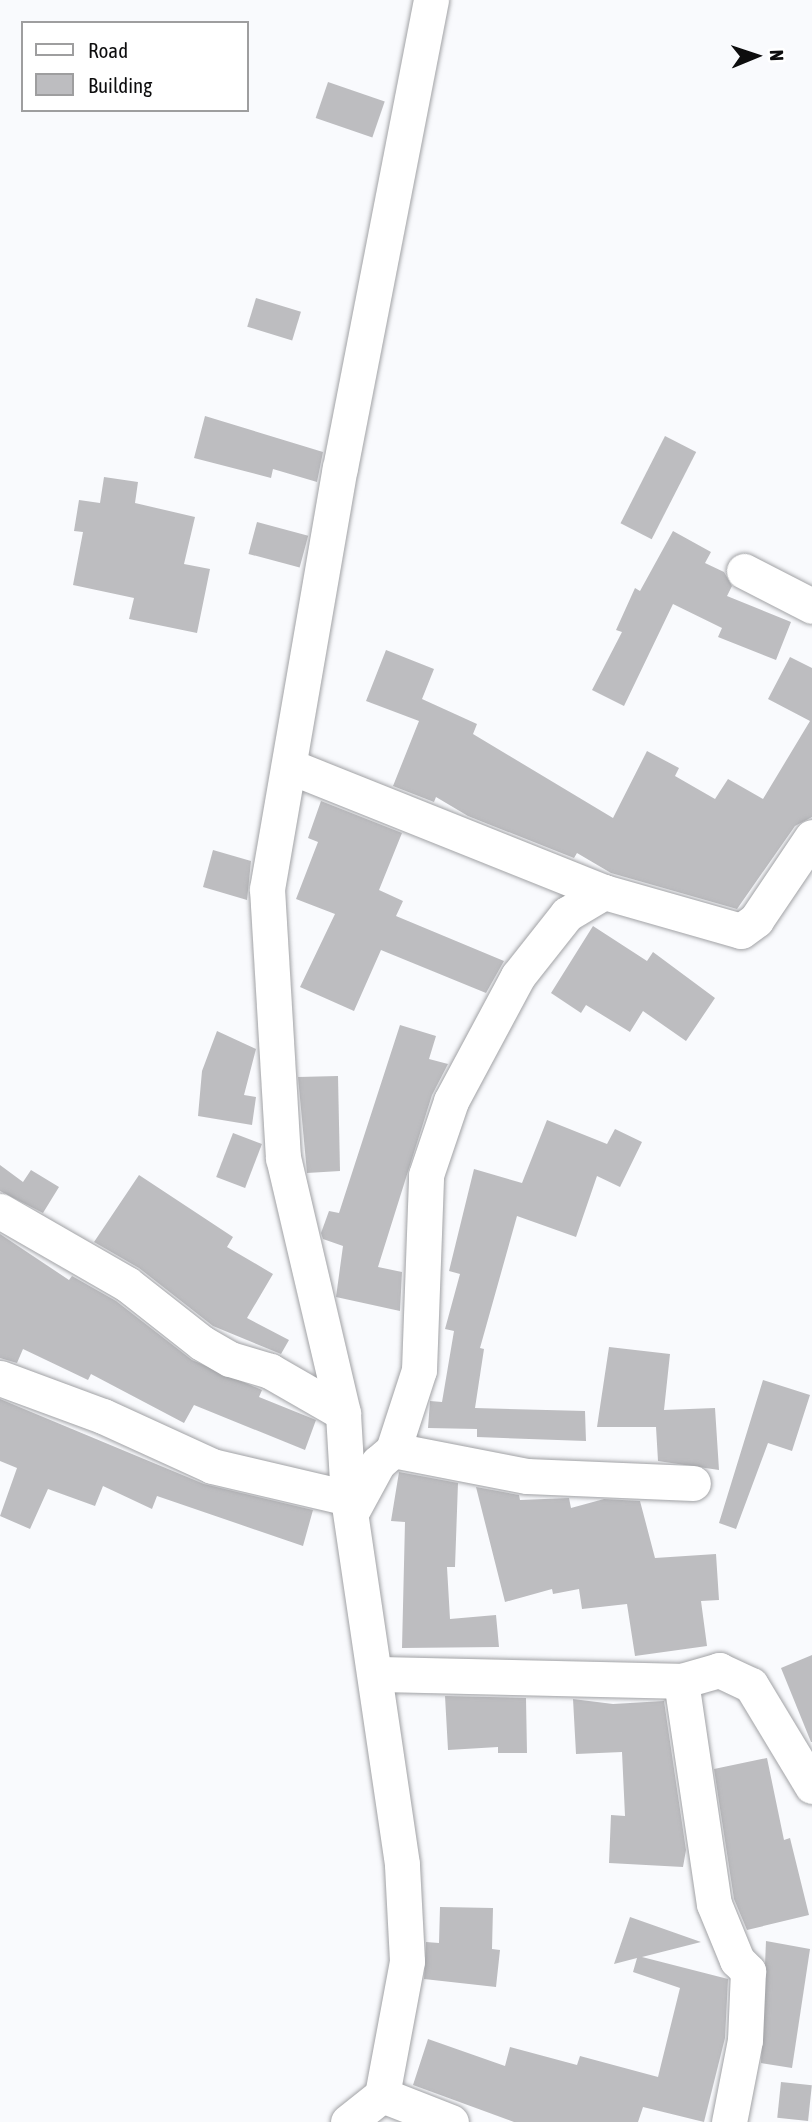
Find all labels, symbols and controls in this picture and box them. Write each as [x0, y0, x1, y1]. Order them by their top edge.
legend [21, 21, 248, 112]
north arrow [721, 21, 791, 91]
text: Road [88, 38, 128, 62]
text: N [766, 49, 788, 61]
text: Building [88, 73, 152, 97]

